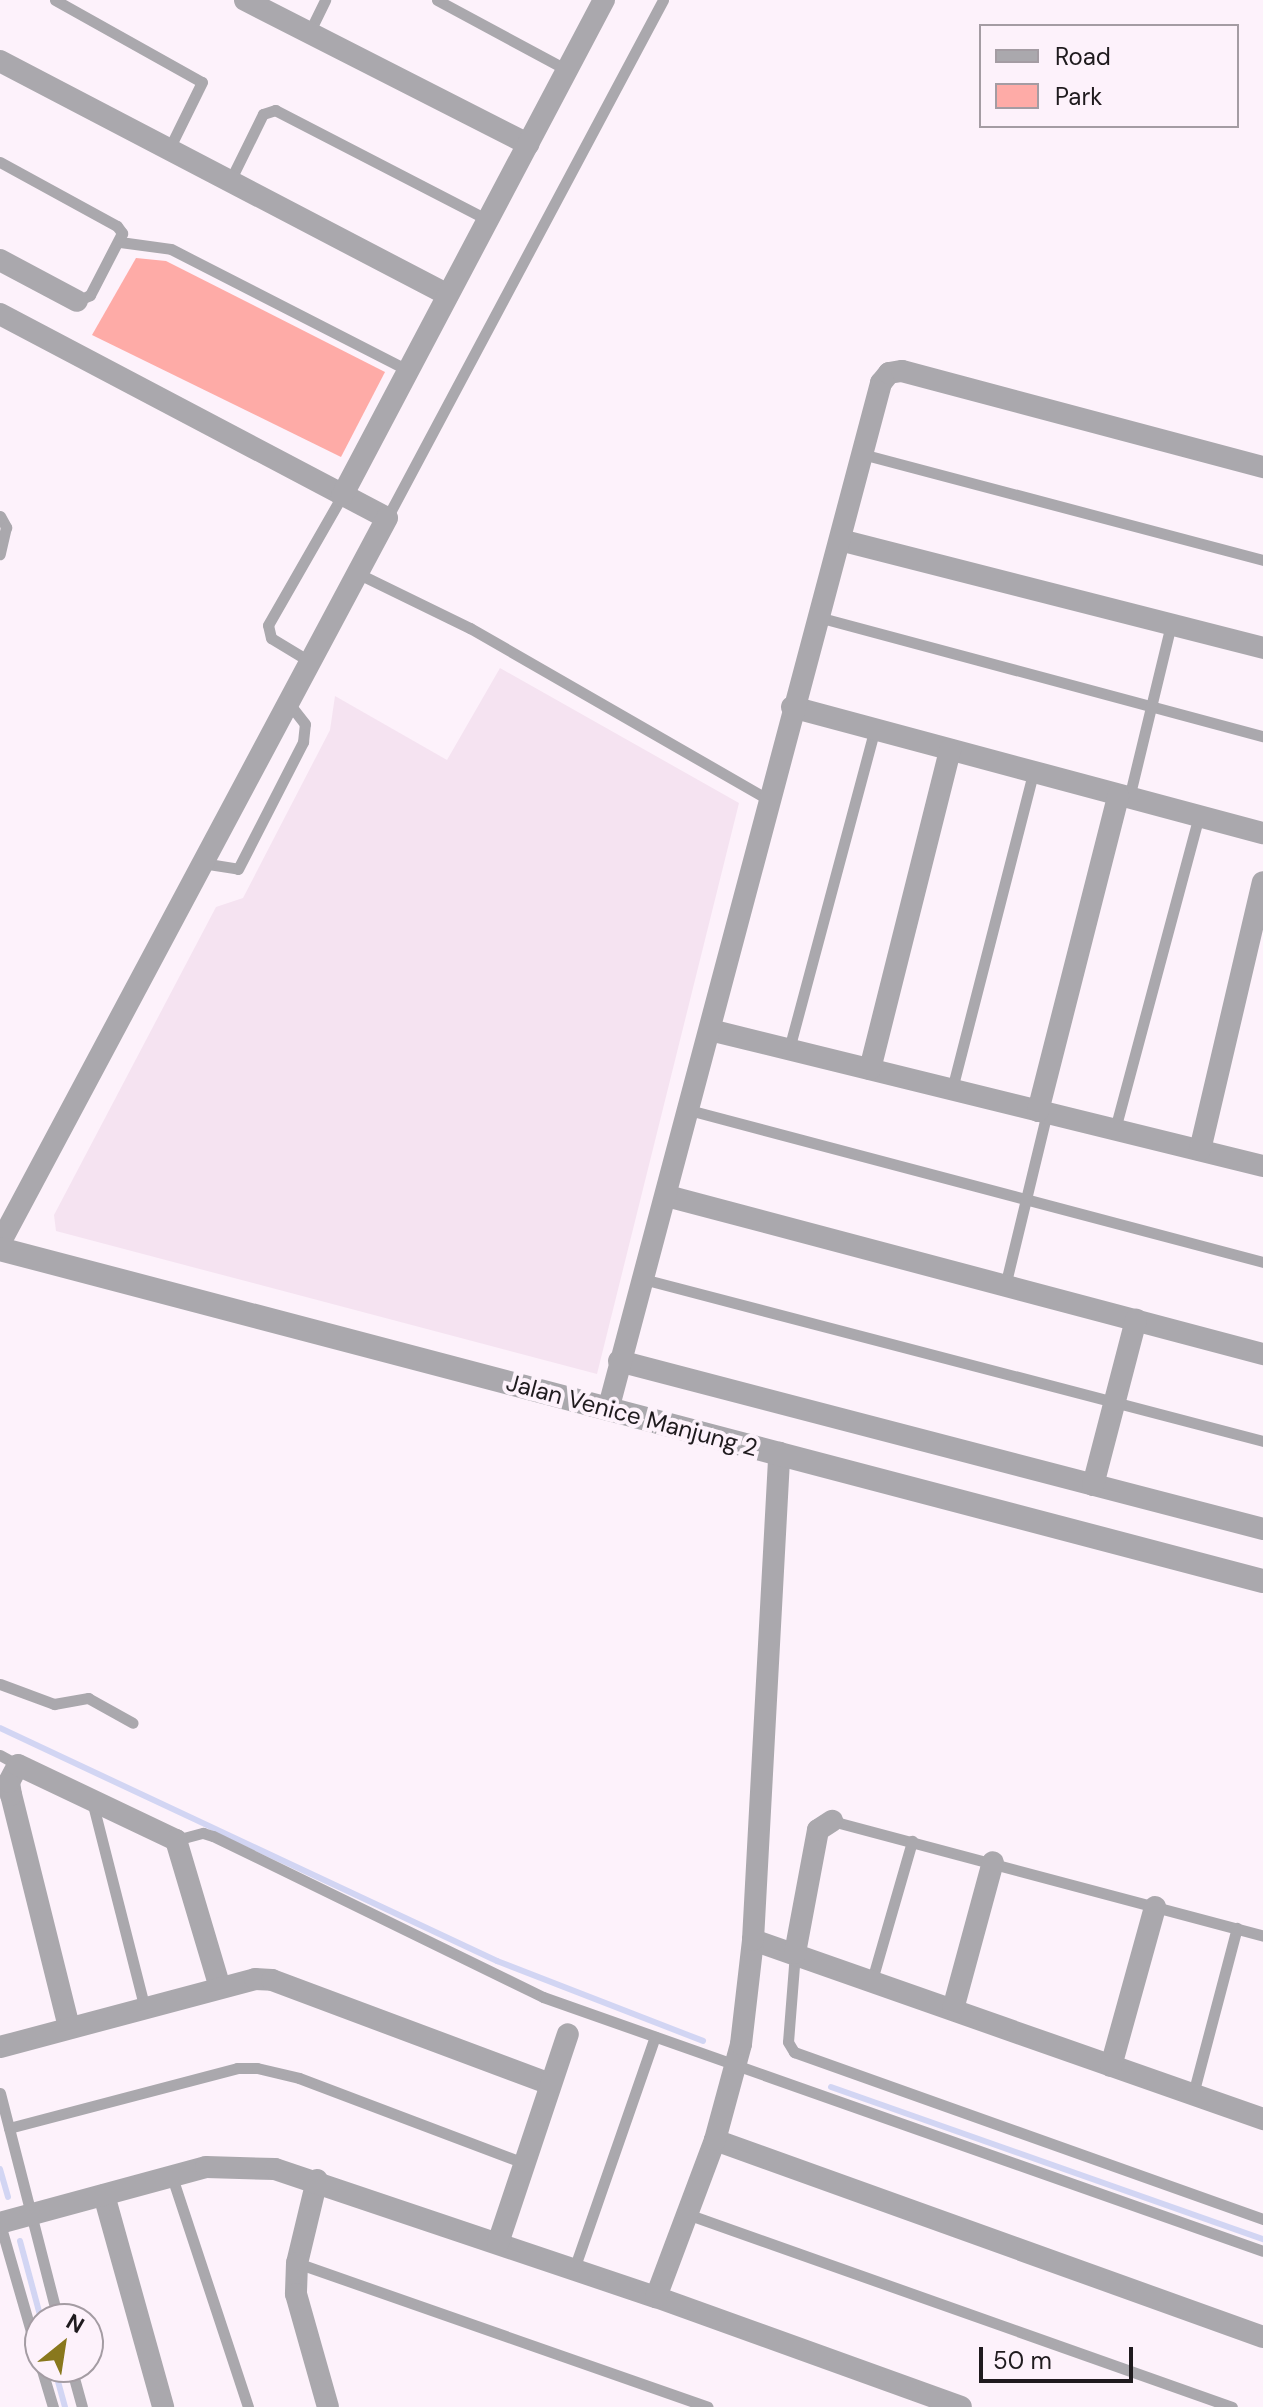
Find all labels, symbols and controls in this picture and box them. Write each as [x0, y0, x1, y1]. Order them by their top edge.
legend [979, 24, 1239, 128]
text: Road [1055, 41, 1111, 72]
text: Park [1055, 81, 1102, 112]
street label: Jalan Venice Manjung 2 [503, 1368, 761, 1462]
north arrow [24, 2303, 104, 2383]
text: N [61, 2307, 89, 2340]
scale bar [983, 2331, 1137, 2381]
text: 50 m [993, 2345, 1052, 2376]

